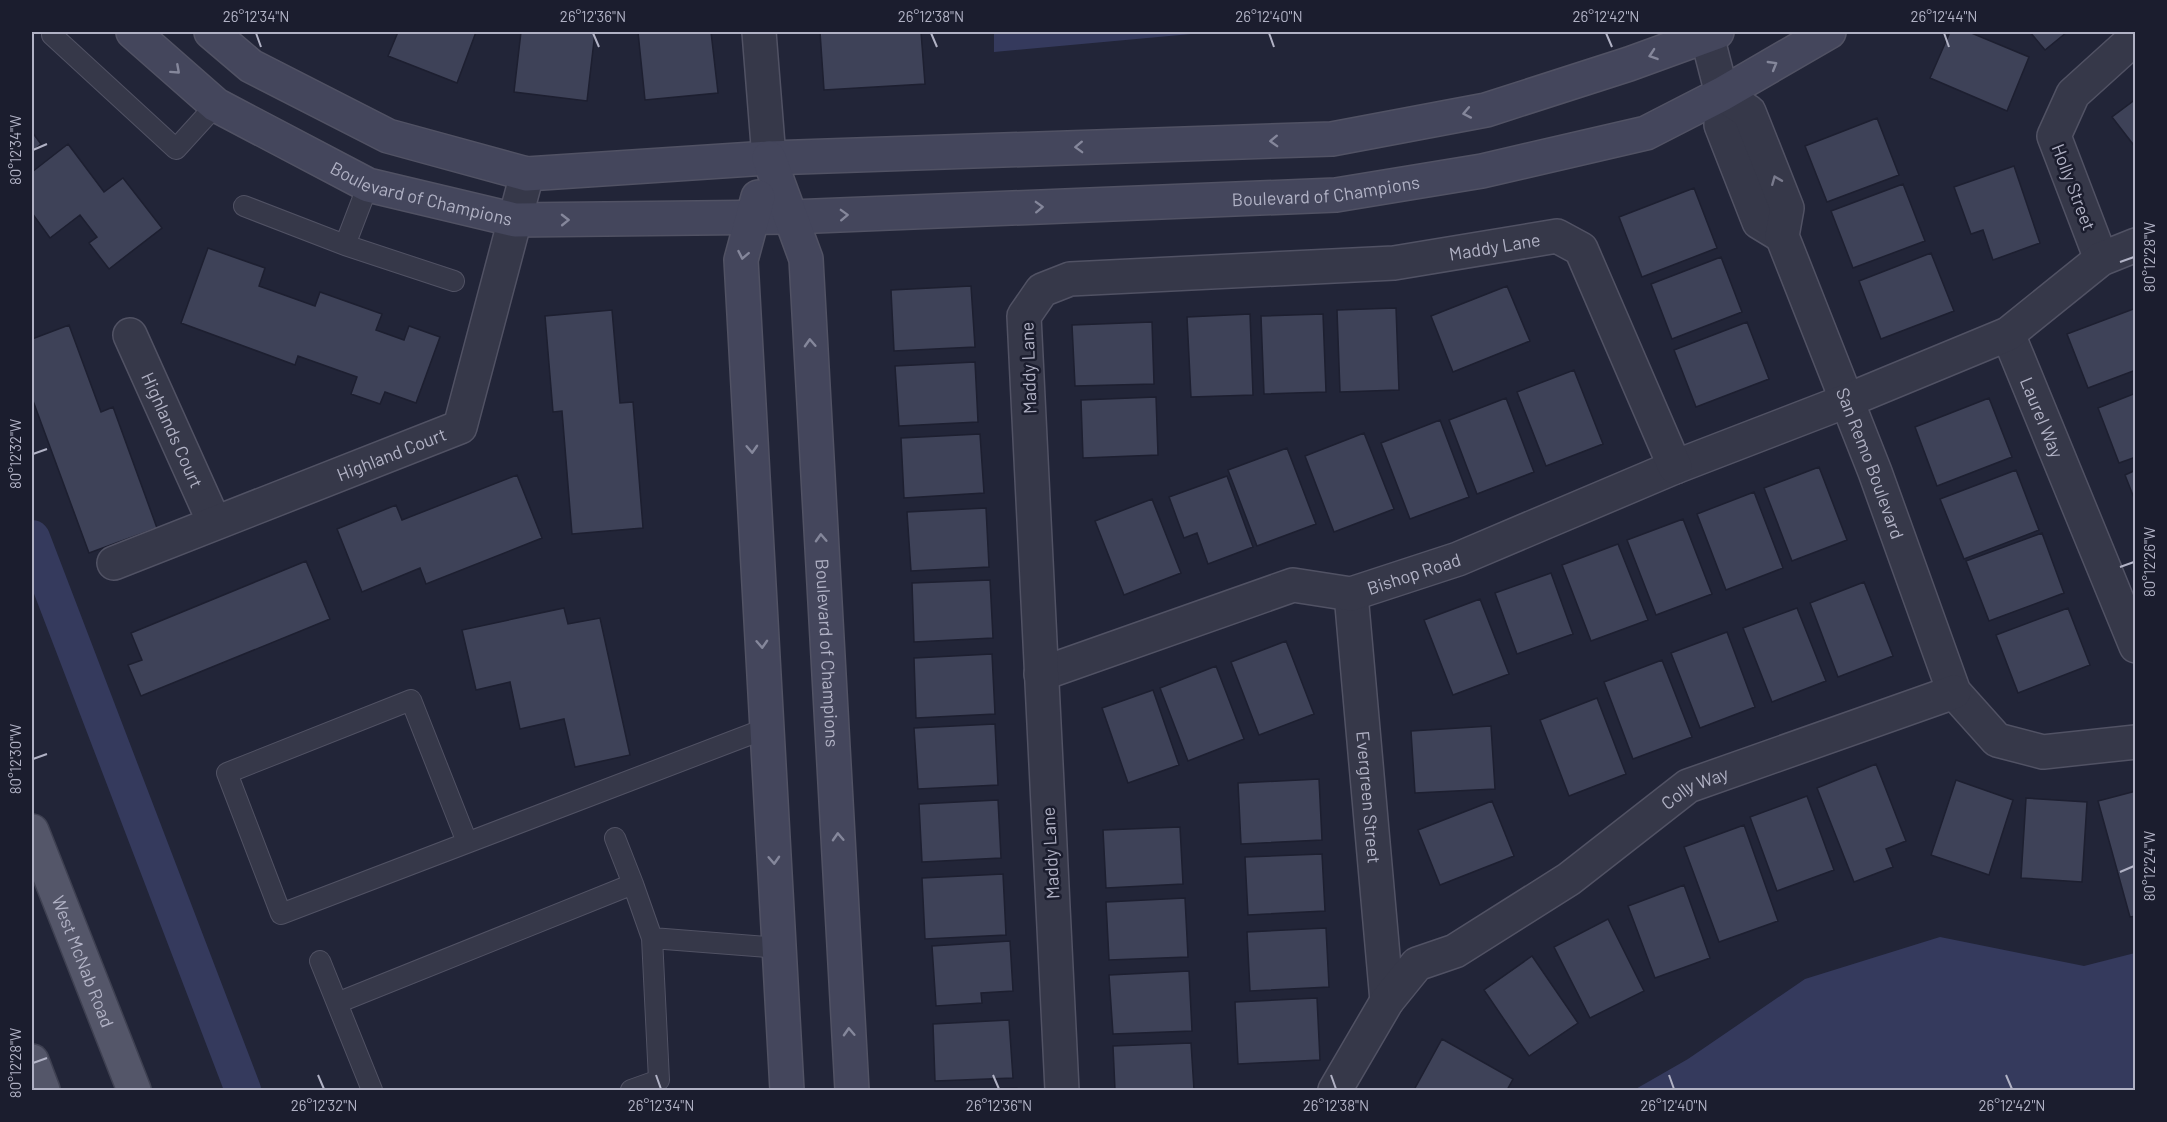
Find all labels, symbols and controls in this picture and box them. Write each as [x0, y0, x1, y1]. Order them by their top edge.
text: 26°12'34"N [223, 7, 289, 25]
text: 26°12'36"N [560, 7, 626, 25]
text: 26°12'38"N [898, 7, 964, 25]
text: 26°12'40"N [1235, 7, 1303, 25]
text: 26°12'42"N [1572, 7, 1640, 25]
text: 26°12'44"N [1910, 7, 1978, 25]
one-way arrow [1648, 48, 1659, 61]
one-way arrow [1767, 61, 1777, 72]
one-way arrow [170, 63, 180, 74]
one-way arrow [1462, 106, 1472, 119]
text: 80°12'34"W [6, 115, 24, 185]
one-way arrow [1270, 134, 1279, 147]
one-way arrow [1075, 141, 1084, 154]
street label: Holly Street [2047, 141, 2101, 233]
street label: Boulevard of Champions [327, 156, 515, 230]
street label: Boulevard of Champions [1231, 170, 1421, 210]
one-way arrow [1771, 175, 1784, 186]
one-way arrow [1035, 201, 1044, 214]
one-way arrow [840, 209, 849, 222]
one-way arrow [561, 213, 570, 226]
text: 80°12'28"W [2140, 222, 2158, 292]
street label: Maddy Lane [1447, 228, 1542, 265]
one-way arrow [738, 250, 750, 260]
street label: Maddy Lane [1015, 322, 1041, 414]
one-way arrow [804, 339, 817, 348]
street label: Highlands Court [137, 369, 208, 491]
street label: Laurel Way [2016, 374, 2069, 461]
street label: San Remo Boulevard [1832, 384, 1909, 542]
text: 80°12'32"W [6, 419, 24, 489]
street label: Highland Court [333, 423, 449, 485]
one-way arrow [745, 445, 758, 454]
text: 80°12'26"W [2140, 527, 2158, 597]
one-way arrow [815, 533, 828, 542]
street label: Bishop Road [1364, 548, 1463, 599]
street label: Boulevard of Champions [812, 558, 844, 748]
one-way arrow [756, 640, 769, 649]
text: 80°12'30"W [6, 724, 24, 794]
street label: Evergreen Street [1352, 730, 1386, 864]
street label: Colly Way [1656, 762, 1731, 814]
street label: Maddy Lane [1037, 806, 1063, 900]
text: 80°12'24"W [2140, 831, 2158, 901]
one-way arrow [831, 833, 844, 842]
one-way arrow [767, 855, 780, 864]
street label: West McNab Road [47, 892, 119, 1030]
text: 80°12'28"W [6, 1028, 24, 1098]
one-way arrow [842, 1028, 855, 1037]
text: 26°12'32"N [291, 1096, 357, 1114]
text: 26°12'34"N [628, 1096, 694, 1114]
text: 26°12'36"N [966, 1096, 1032, 1114]
text: 26°12'38"N [1303, 1096, 1369, 1114]
text: 26°12'40"N [1640, 1096, 1708, 1114]
text: 26°12'42"N [1978, 1096, 2046, 1114]

